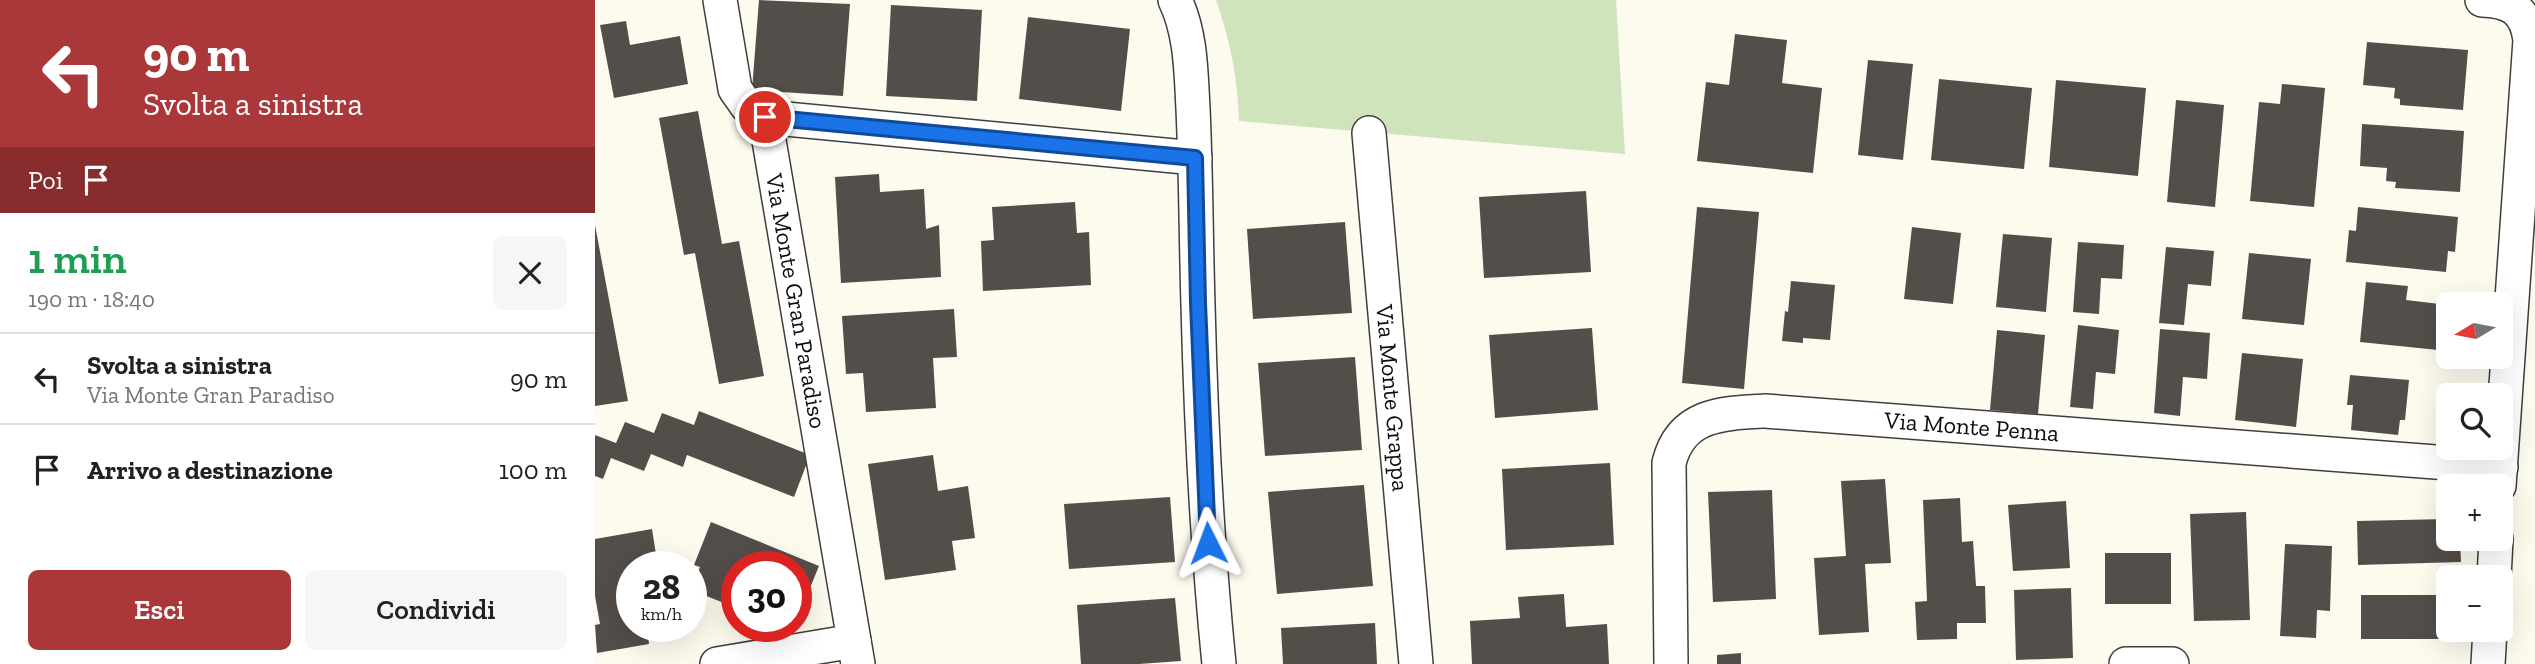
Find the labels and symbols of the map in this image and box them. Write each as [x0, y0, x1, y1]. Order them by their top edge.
pin [735, 87, 795, 147]
street label: Via Monte Gran Paradiso [760, 170, 833, 431]
north arrow [2436, 292, 2513, 369]
street label: Via Monte Grappa [1370, 302, 1416, 493]
street label: Via Monte Penna [1882, 405, 2060, 447]
position arrow [1171, 506, 1245, 580]
speed limit sign: 30 [721, 551, 812, 642]

